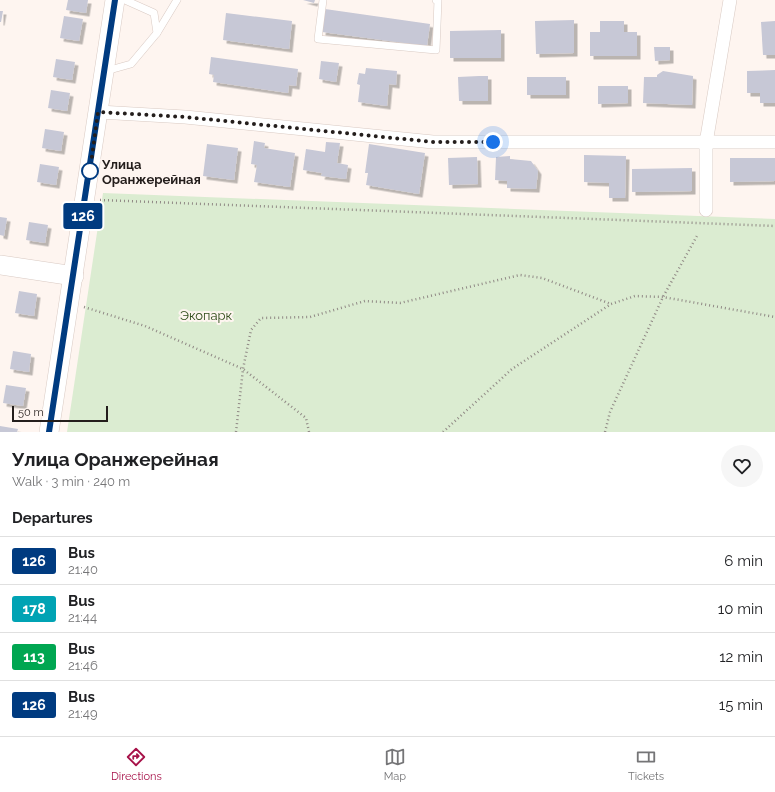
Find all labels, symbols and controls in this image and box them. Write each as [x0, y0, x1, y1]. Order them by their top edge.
your location [483, 132, 503, 152]
place label: Улица Оранжерейная [101, 157, 201, 187]
marker: Улица Оранжерейная [81, 162, 99, 180]
line badge: 126 [60, 203, 106, 229]
text: 126 [71, 208, 95, 224]
park label: Экопарк [180, 308, 233, 323]
scale bar [12, 404, 108, 423]
text: 50 m [18, 406, 44, 419]
button: heart [721, 445, 763, 487]
text: Улица Оранжерейная [12, 448, 219, 470]
text: Walk · 3 min · 240 m [12, 474, 130, 489]
text: Departures [12, 509, 93, 527]
text: Bus [68, 544, 95, 562]
text: 6 min [724, 552, 763, 570]
text: 126 [22, 553, 46, 569]
text: 21:40 [68, 562, 98, 577]
text: Bus [68, 592, 95, 610]
text: 10 min [718, 600, 763, 618]
text: 178 [22, 601, 46, 617]
text: 21:44 [68, 610, 97, 625]
text: Bus [68, 640, 95, 658]
text: 12 min [719, 648, 763, 666]
text: 113 [23, 649, 45, 665]
text: 21:46 [68, 658, 98, 673]
text: Bus [68, 688, 95, 706]
text: 15 min [719, 696, 763, 714]
text: 126 [22, 697, 46, 713]
text: 21:49 [68, 706, 98, 721]
tab: Directions [111, 746, 162, 783]
tab: Map [384, 746, 406, 783]
tab: Tickets [628, 746, 664, 783]

